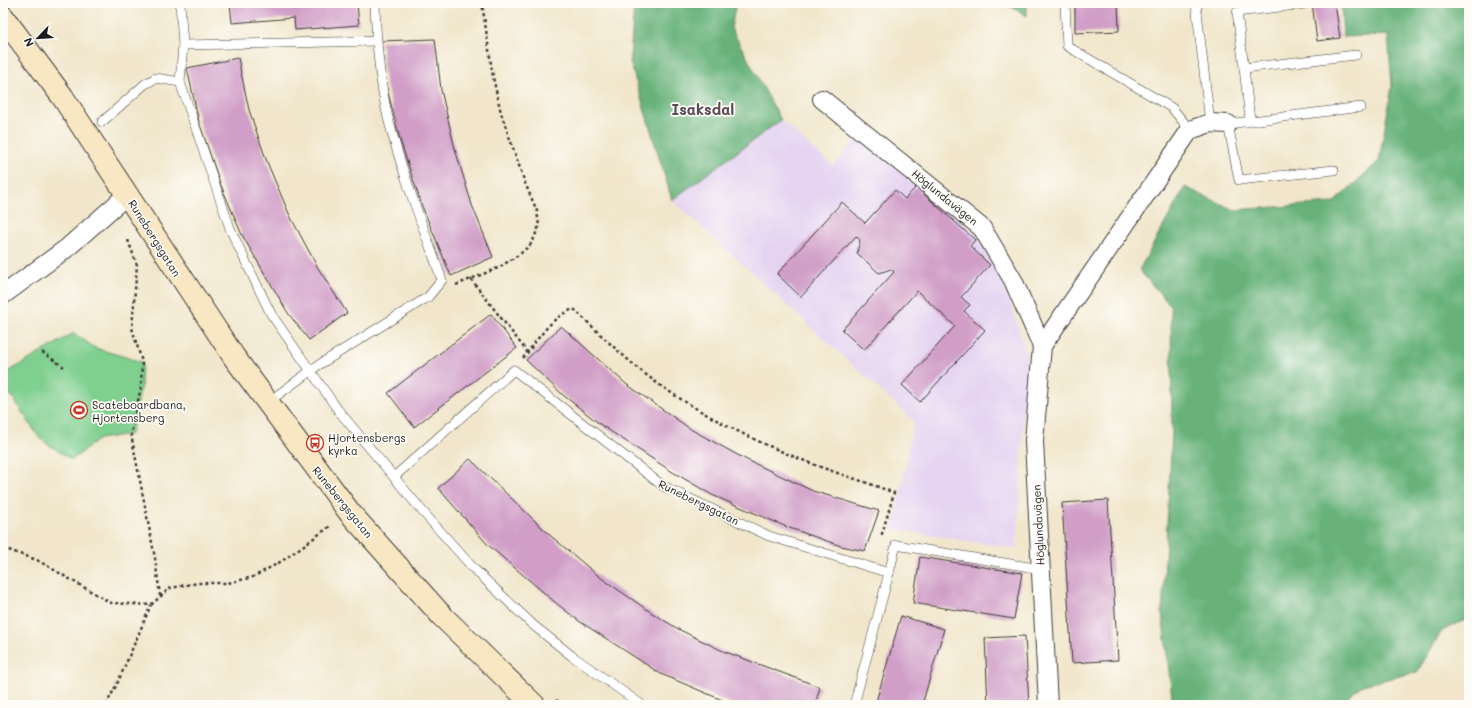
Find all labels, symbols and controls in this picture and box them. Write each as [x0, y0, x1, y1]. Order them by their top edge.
north arrow [18, 18, 58, 58]
text: N [20, 35, 37, 49]
district label: Isaksdal [672, 99, 734, 119]
street label: Höglundavägen [909, 166, 981, 228]
street label: Runebergsgatan [125, 197, 185, 279]
place label: Scateboardbana, Hjortensberg [92, 397, 186, 425]
sports icon: Scateboardbana, Hjortensberg [69, 400, 89, 420]
place label: Hjortensbergs kyrka [328, 430, 406, 458]
bus stop icon: Hjortensbergs kyrka [305, 433, 325, 453]
street label: Runebergsgatan [309, 463, 377, 541]
street label: Runebergsgatan [656, 476, 742, 528]
street label: Höglundavägen [1028, 484, 1048, 566]

